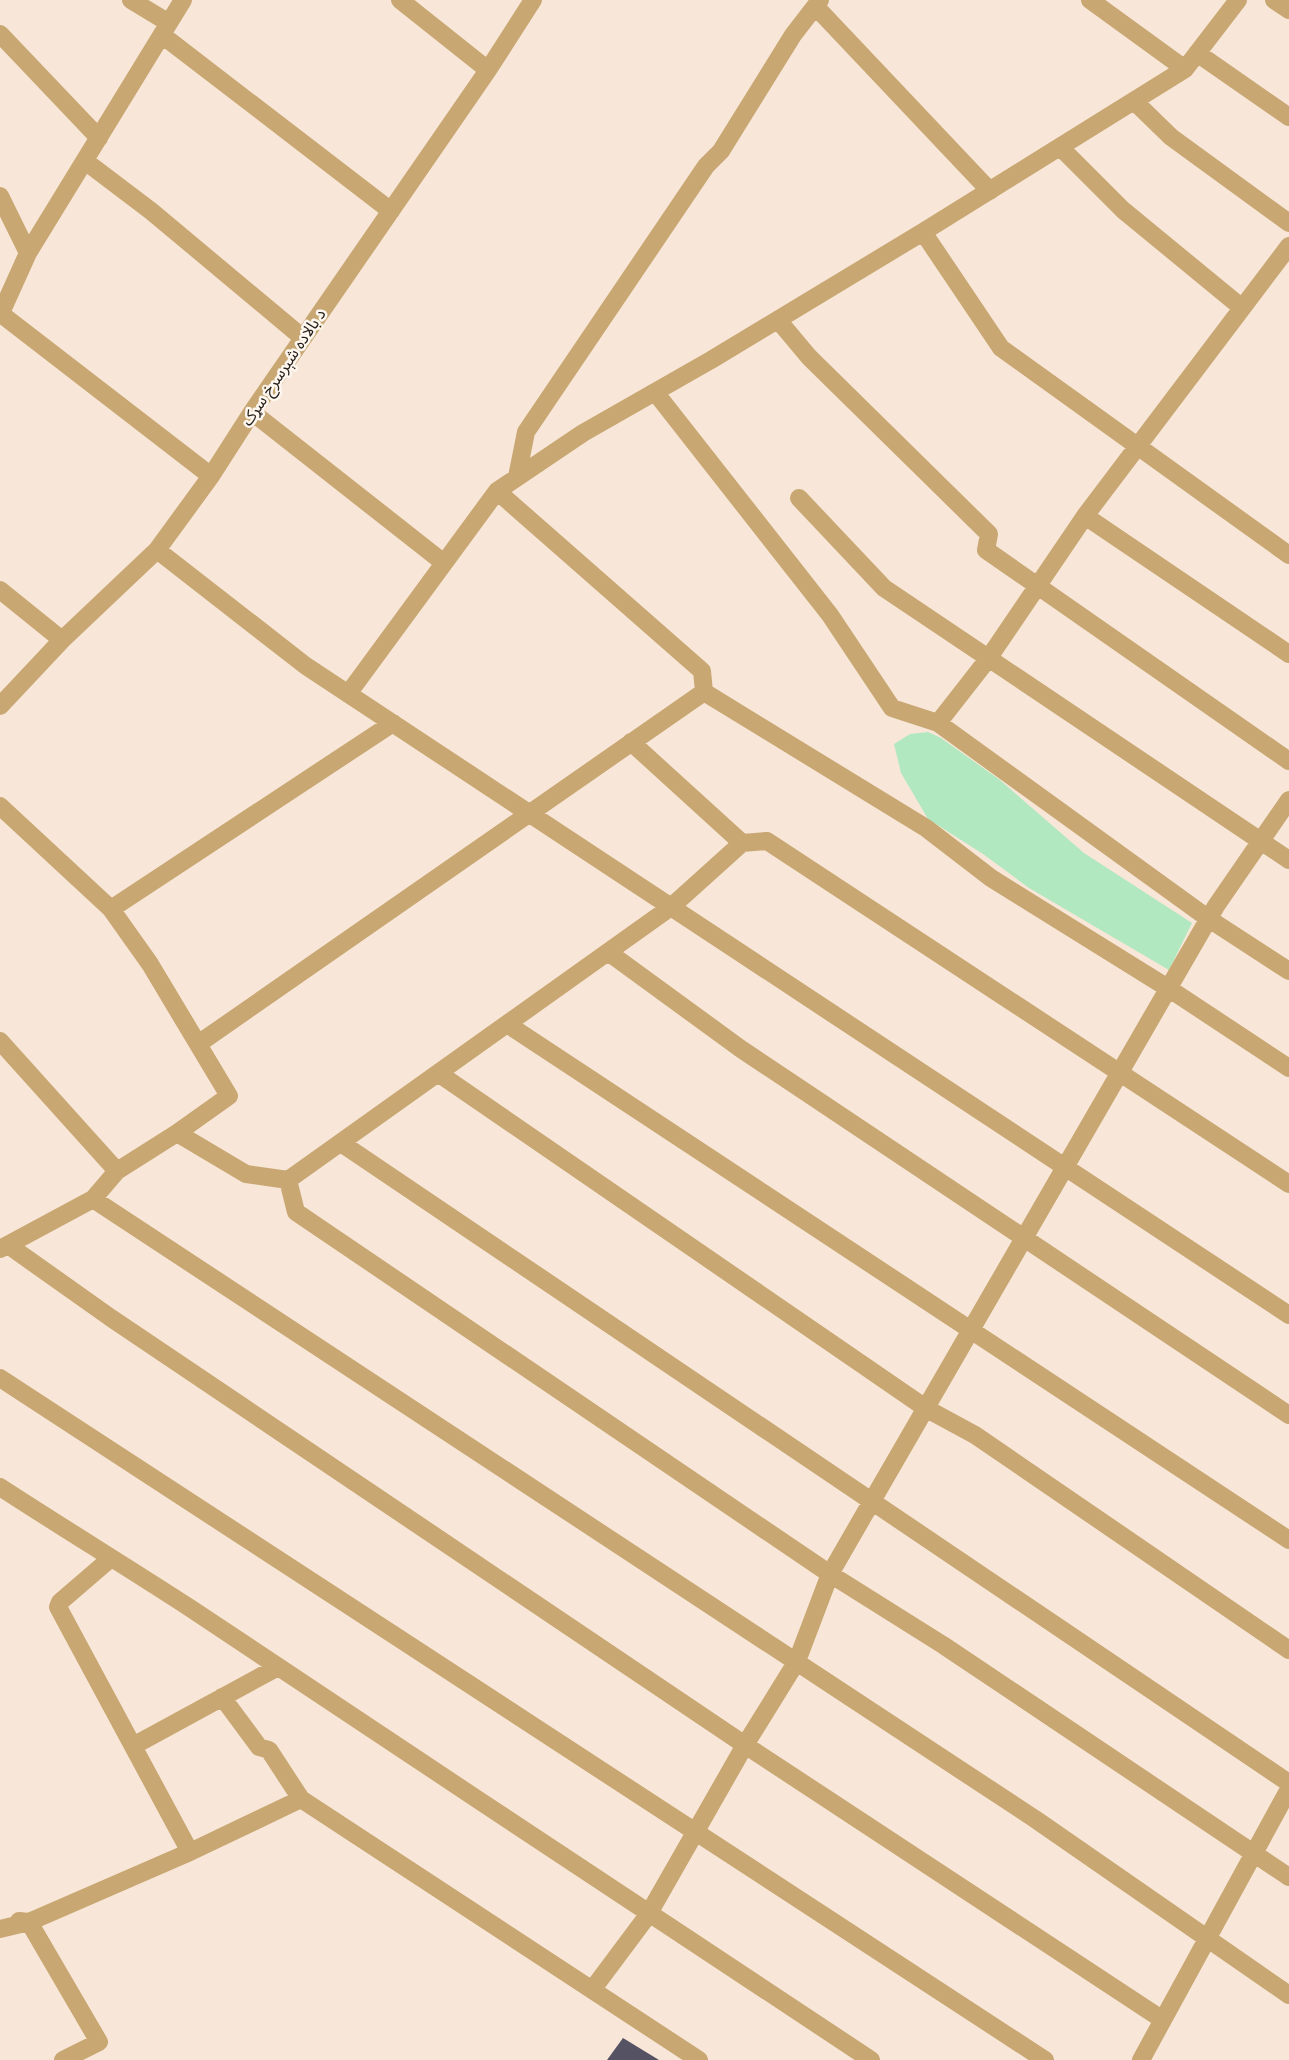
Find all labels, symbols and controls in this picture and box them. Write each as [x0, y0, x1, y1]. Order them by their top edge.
street label: د بالاده شېرسرخ سړک [237, 305, 332, 431]

